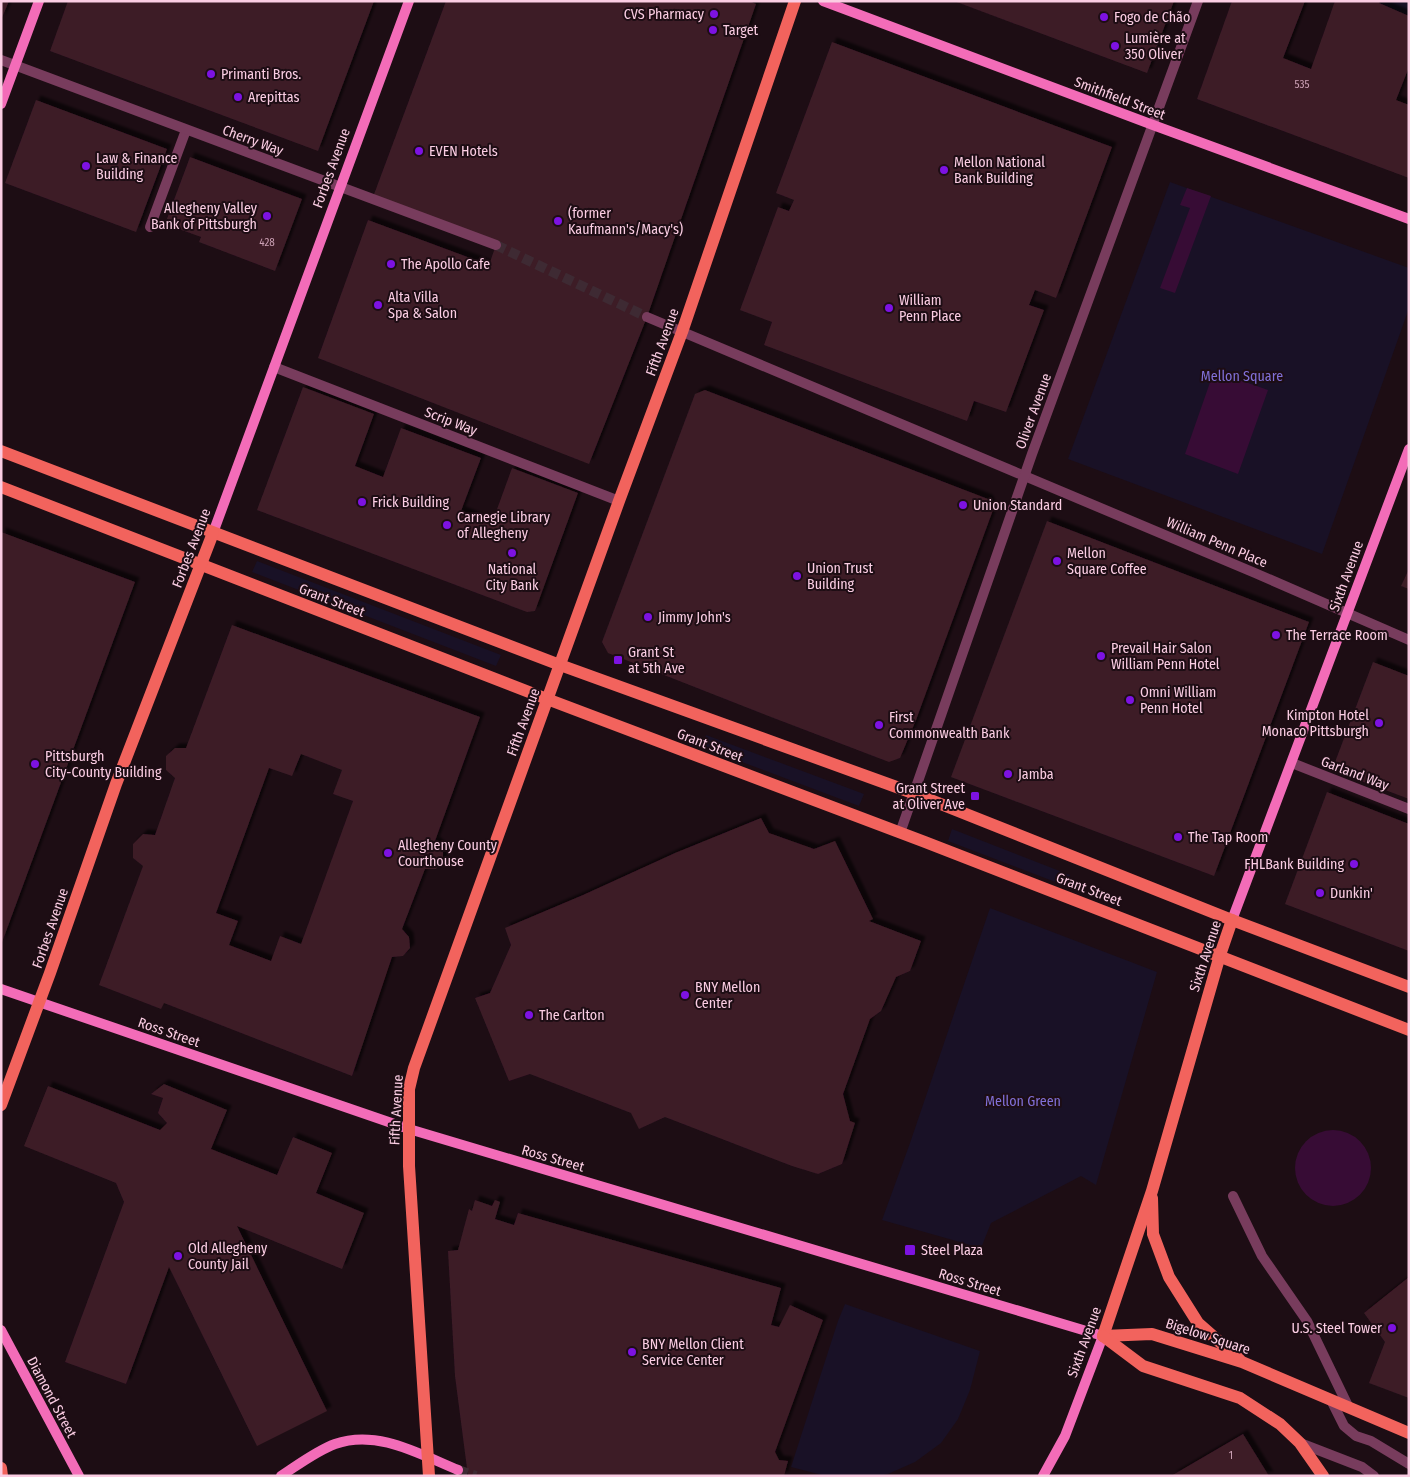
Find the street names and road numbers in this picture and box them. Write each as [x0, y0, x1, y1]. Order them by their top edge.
street label: Smithfield Street [1072, 73, 1168, 124]
street label: Cherry Way [220, 122, 286, 160]
street label: Forbes Avenue [309, 126, 354, 210]
street label: Fifth Avenue [642, 306, 683, 378]
street label: Oliver Avenue [1012, 371, 1055, 451]
street label: Scrip Way [422, 404, 480, 440]
street label: Forbes Avenue [169, 506, 214, 590]
street label: William Penn Place [1164, 514, 1270, 571]
street label: Sixth Avenue [1326, 538, 1367, 614]
street label: Grant Street [297, 580, 367, 621]
street label: Fifth Avenue [503, 686, 544, 758]
street label: Grant Street [675, 725, 745, 766]
street label: Garland Way [1318, 753, 1392, 794]
street label: Grant Street [1054, 869, 1124, 910]
street label: Forbes Avenue [29, 886, 72, 970]
street label: Sixth Avenue [1186, 918, 1225, 994]
street label: Ross Street [136, 1014, 202, 1051]
street label: Fifth Avenue [386, 1074, 407, 1146]
street label: Ross Street [520, 1141, 587, 1176]
street label: Ross Street [937, 1265, 1003, 1300]
street label: Sixth Avenue [1064, 1304, 1105, 1380]
street label: Bigelow Square [1163, 1315, 1252, 1358]
street label: Diamond Street [23, 1354, 80, 1441]

